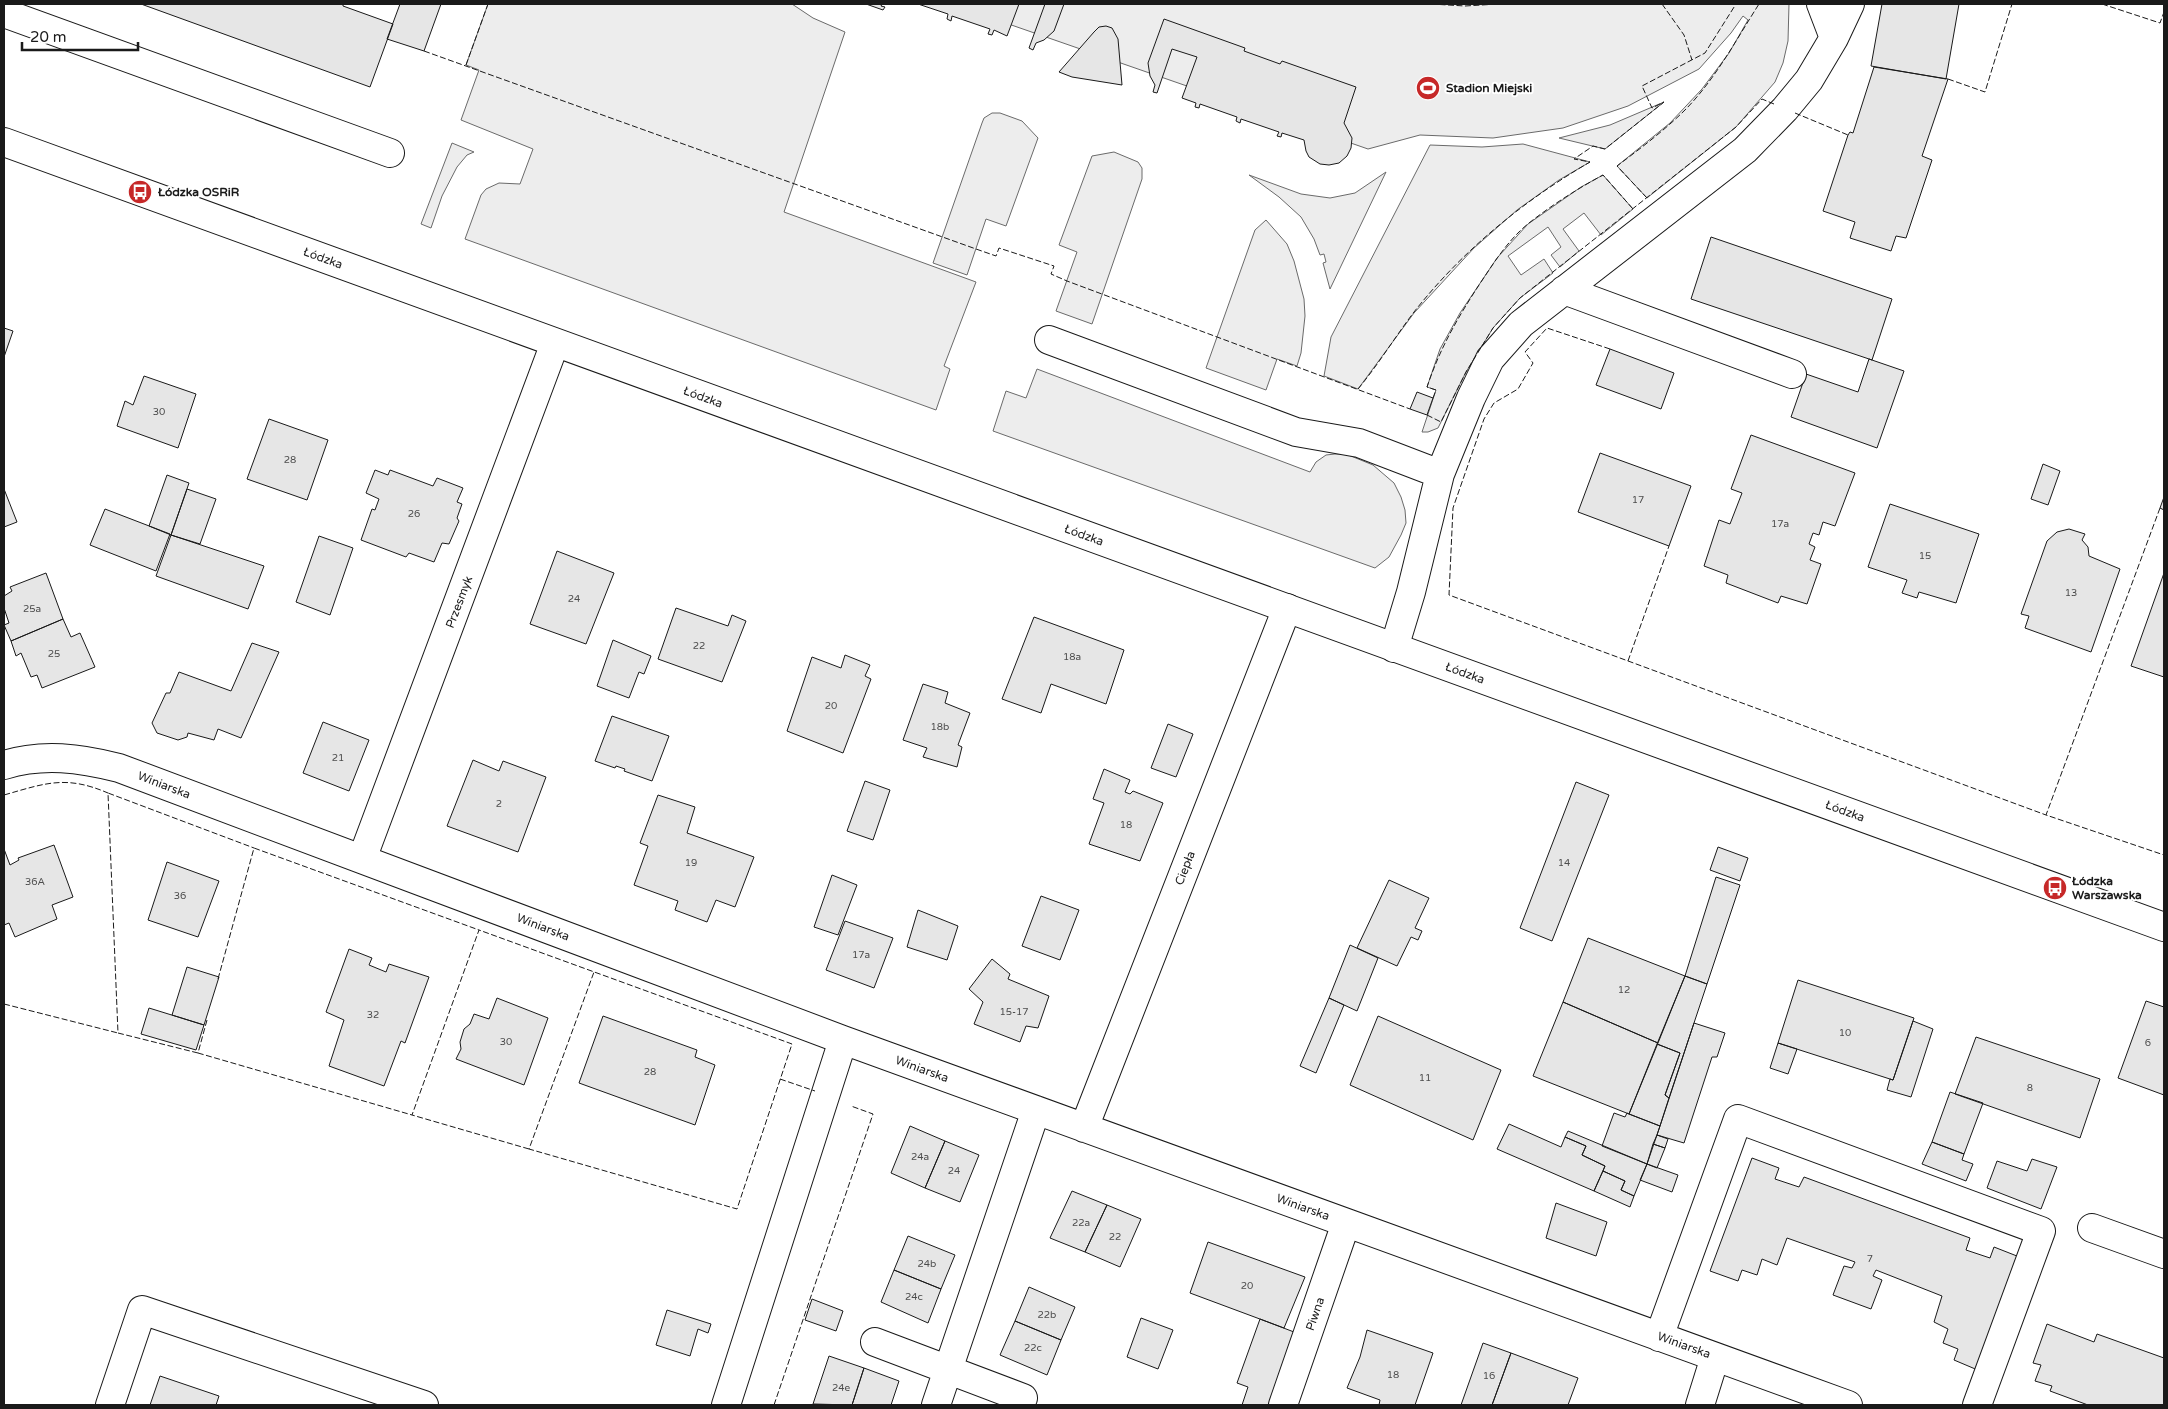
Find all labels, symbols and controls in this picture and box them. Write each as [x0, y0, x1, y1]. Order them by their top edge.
scale bar [22, 20, 139, 52]
text: 20 m [30, 28, 67, 46]
sports icon: Stadion Miejski [1415, 75, 1441, 101]
place label: Stadion Miejski [1446, 81, 1532, 96]
bus stop icon: Łódzka OSRiR [127, 179, 153, 205]
place label: Łódzka OSRiR [158, 185, 240, 199]
street label: Łódzka [301, 244, 345, 272]
street label: Łódzka [681, 383, 725, 411]
house number: 30 [153, 406, 165, 418]
house number: 28 [284, 454, 296, 466]
house number: 17 [1632, 494, 1644, 506]
house number: 26 [408, 508, 420, 520]
house number: 17a [1771, 518, 1789, 530]
street label: Łódzka [1062, 521, 1106, 549]
house number: 15 [1919, 550, 1931, 562]
street label: Przesmyk [443, 573, 476, 630]
house number: 13 [2065, 587, 2077, 599]
house number: 24 [568, 593, 580, 605]
house number: 25a [23, 603, 41, 615]
house number: 22 [693, 640, 705, 652]
house number: 25 [48, 648, 60, 660]
house number: 18a [1063, 651, 1081, 663]
street label: Łódzka [1443, 659, 1487, 687]
house number: 20 [825, 700, 837, 712]
house number: 18b [931, 721, 949, 733]
house number: 21 [332, 752, 344, 764]
street label: Winiarska [136, 769, 192, 801]
street label: Łódzka [1823, 797, 1867, 825]
house number: 2 [496, 798, 502, 810]
house number: 18 [1120, 819, 1132, 831]
street label: Ciepła [1172, 849, 1198, 887]
house number: 19 [685, 857, 697, 869]
house number: 14 [1558, 857, 1570, 869]
place label: Łódzka Warszawska [2072, 874, 2142, 902]
bus stop icon: Łódzka Warszawska [2042, 875, 2068, 901]
house number: 36A [25, 876, 45, 888]
house number: 36 [174, 890, 186, 902]
street label: Winiarska [515, 911, 571, 943]
house number: 17a [852, 949, 870, 961]
house number: 12 [1618, 984, 1630, 996]
house number: 15-17 [999, 1006, 1029, 1018]
house number: 32 [367, 1009, 379, 1021]
house number: 10 [1839, 1027, 1851, 1039]
house number: 30 [500, 1036, 512, 1048]
house number: 6 [2145, 1037, 2151, 1049]
street label: Winiarska [894, 1053, 950, 1085]
house number: 28 [644, 1066, 656, 1078]
house number: 11 [1419, 1072, 1431, 1084]
house number: 8 [2027, 1082, 2033, 1094]
house number: 24a [911, 1151, 929, 1163]
house number: 24 [948, 1165, 960, 1177]
street label: Winiarska [1275, 1191, 1331, 1223]
house number: 22a [1072, 1217, 1090, 1229]
house number: 22 [1109, 1231, 1121, 1243]
house number: 7 [1867, 1253, 1873, 1265]
house number: 24b [918, 1258, 936, 1270]
house number: 20 [1241, 1280, 1253, 1292]
house number: 24c [905, 1291, 923, 1303]
street label: Piwna [1303, 1295, 1327, 1333]
house number: 22b [1038, 1309, 1056, 1321]
street label: Winiarska [1656, 1329, 1712, 1361]
house number: 22c [1024, 1342, 1042, 1354]
house number: 18 [1387, 1369, 1399, 1381]
house number: 16 [1483, 1370, 1495, 1382]
house number: 24e [832, 1382, 850, 1394]

